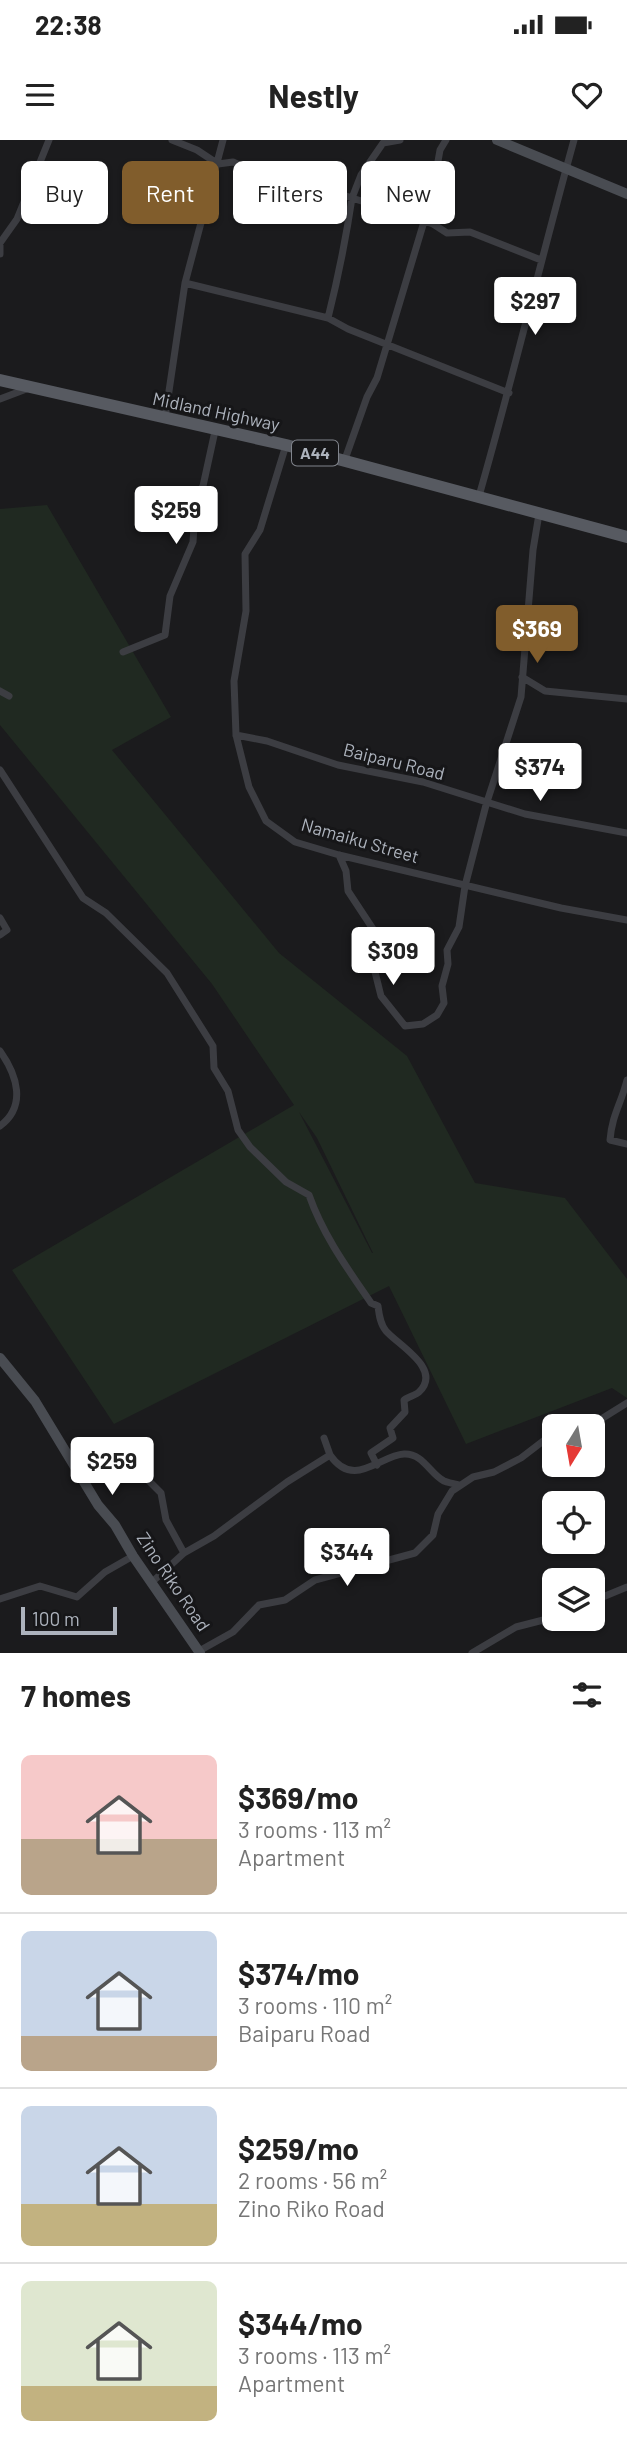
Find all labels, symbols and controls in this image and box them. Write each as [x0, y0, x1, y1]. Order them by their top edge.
text: 22:38 [35, 9, 102, 40]
icon: menu [21, 76, 59, 114]
text: Nestly [268, 76, 359, 114]
icon: heart [568, 76, 606, 114]
chip: Buy [21, 161, 108, 224]
chip: Rent [122, 161, 219, 224]
chip: Filters [233, 161, 347, 224]
chip: New [361, 161, 455, 224]
pin: $297 [494, 278, 576, 337]
text: $297 [510, 286, 560, 314]
street label: Midland Highway [151, 387, 282, 435]
road number: A44 [292, 440, 338, 466]
pin: $259 [135, 486, 217, 546]
text: $259 [151, 495, 201, 523]
pin: $369 [496, 606, 578, 665]
text: $369 [512, 614, 562, 642]
street label: Baiparu Road [341, 738, 447, 784]
pin: $374 [499, 744, 581, 803]
text: $374 [515, 752, 565, 780]
street label: Namaiku Street [299, 813, 422, 867]
pin: $309 [352, 928, 434, 987]
text: $309 [368, 936, 418, 964]
north arrow [542, 1414, 606, 1477]
map controls [542, 1414, 605, 1631]
pin: $259 [71, 1438, 153, 1497]
text: $259 [87, 1446, 137, 1474]
button: locate [542, 1491, 605, 1554]
street label: Zino Riko Road [133, 1528, 215, 1635]
pin: $344 [306, 1528, 388, 1588]
text: $344 [320, 1537, 374, 1565]
button: layers [542, 1568, 605, 1631]
scale bar [21, 1604, 117, 1636]
text: 100 m [32, 1607, 80, 1630]
icon: filters [568, 1676, 606, 1714]
text: 7 homes [21, 1677, 131, 1713]
text: $369/mo [238, 1779, 358, 1815]
icon: home [77, 1783, 161, 1867]
text: 3 rooms · 113 m² [238, 1815, 391, 1843]
text: Apartment [238, 1843, 345, 1871]
text: $374/mo [238, 1955, 359, 1991]
icon: home [77, 1959, 161, 2043]
text: 3 rooms · 110 m² [238, 1991, 392, 2019]
text: Baiparu Road [238, 2019, 371, 2047]
text: $259/mo [238, 2130, 359, 2166]
icon: home [77, 2134, 161, 2218]
text: 2 rooms · 56 m² [238, 2166, 387, 2194]
text: Zino Riko Road [238, 2194, 385, 2222]
text: $344/mo [238, 2305, 363, 2341]
icon: home [77, 2309, 161, 2393]
text: 3 rooms · 113 m² [238, 2341, 391, 2369]
text: Apartment [238, 2369, 345, 2397]

